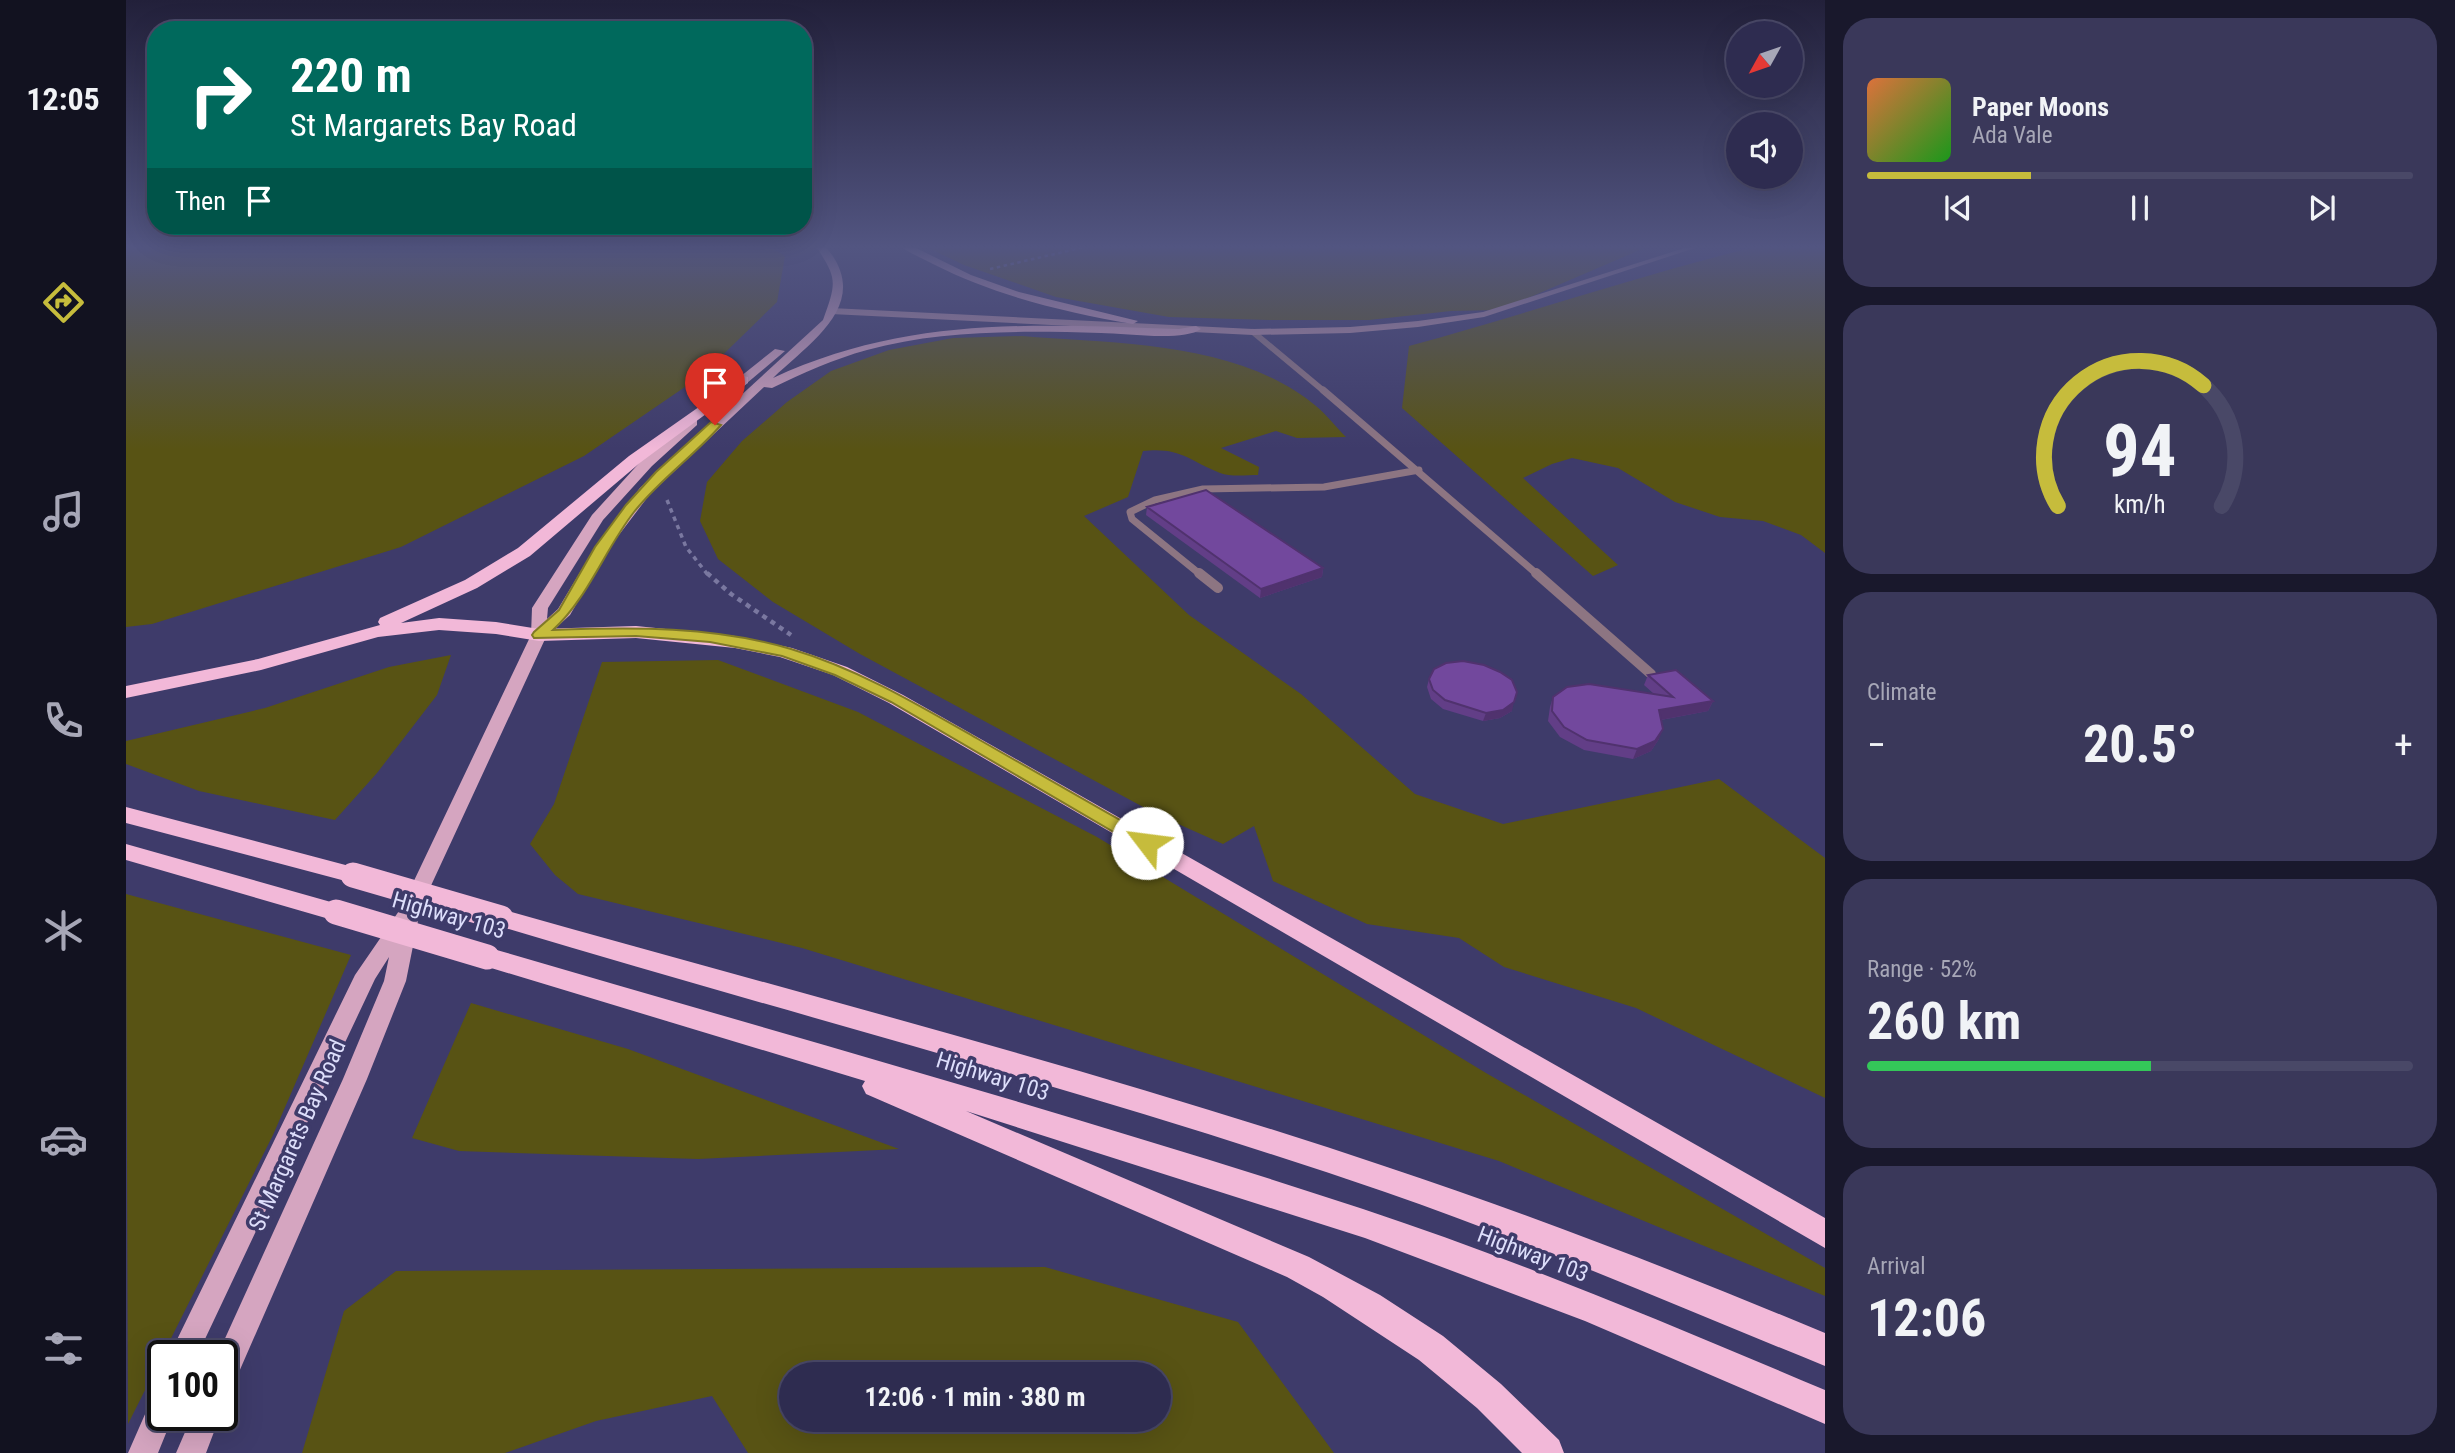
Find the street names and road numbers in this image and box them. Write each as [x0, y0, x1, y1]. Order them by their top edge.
street label: Highway 103 [389, 886, 509, 945]
street label: St Margarets Bay Road [243, 1036, 352, 1235]
street label: Highway 103 [933, 1047, 1053, 1106]
street label: Highway 103 [1473, 1221, 1592, 1288]

